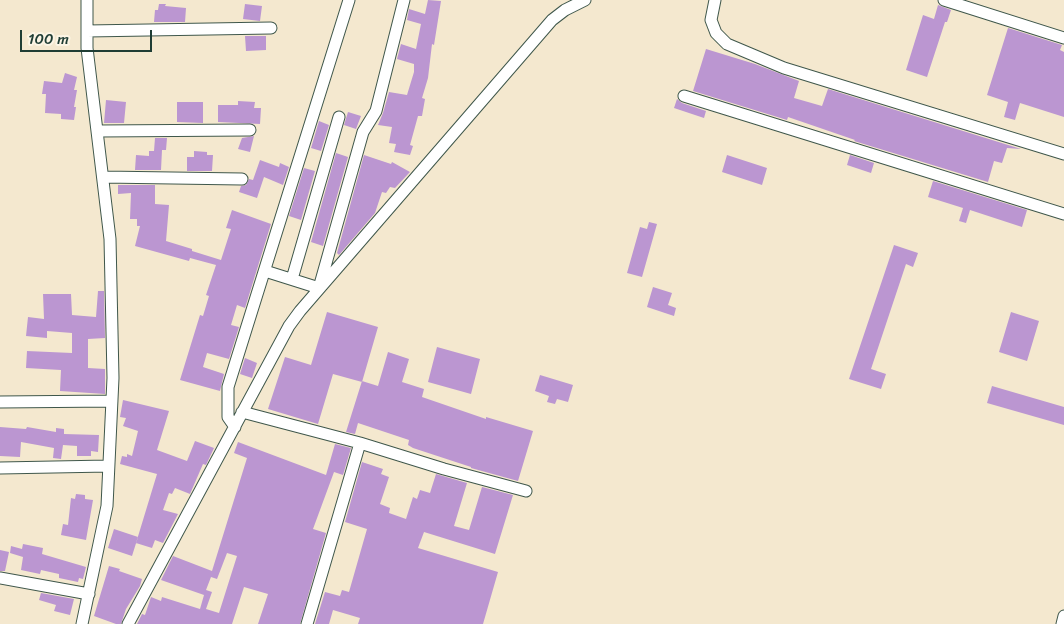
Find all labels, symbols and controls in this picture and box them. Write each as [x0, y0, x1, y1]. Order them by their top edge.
scale bar [22, 20, 155, 52]
text: 100 m [28, 26, 69, 52]

